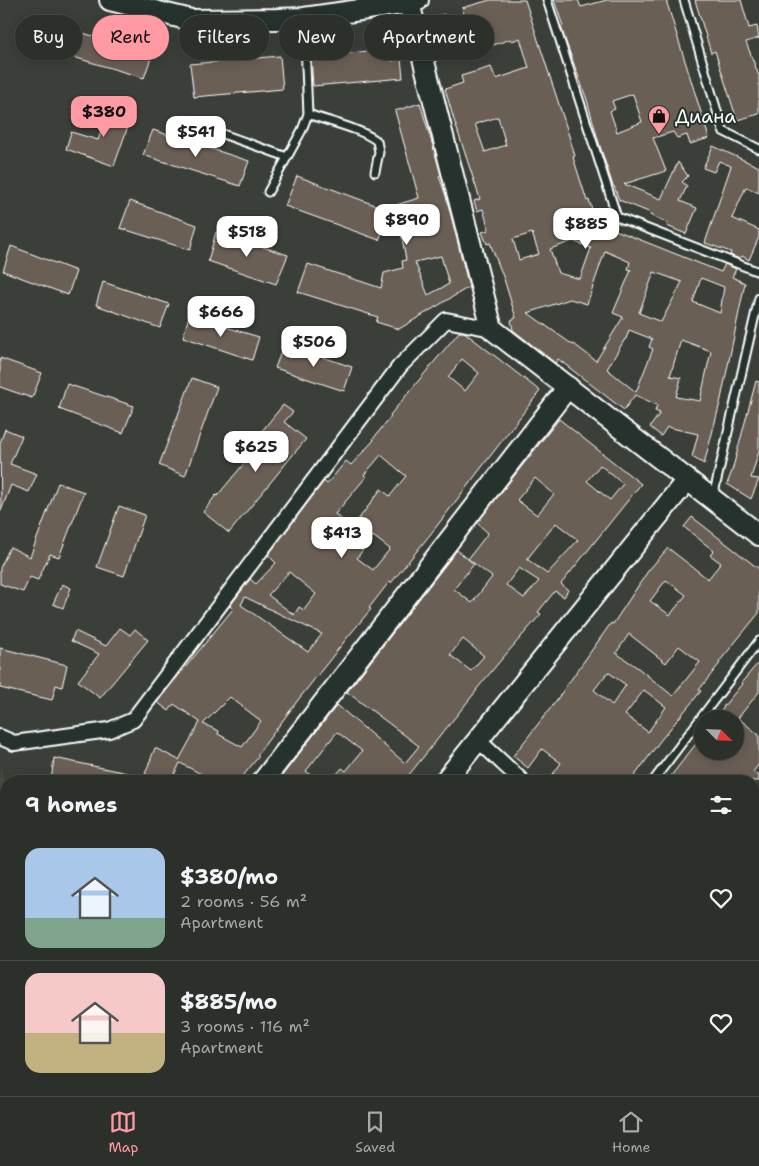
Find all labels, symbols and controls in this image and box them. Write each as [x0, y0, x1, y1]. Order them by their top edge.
chip: Buy [15, 15, 82, 60]
chip: Rent [92, 15, 169, 60]
chip: Filters [179, 15, 269, 60]
chip: New [279, 15, 354, 60]
chip: Apartment [364, 15, 494, 60]
pin: $380 [74, 96, 134, 138]
text: $380 [82, 101, 126, 122]
shop icon: Диана [647, 104, 671, 135]
place label: Диана [675, 104, 736, 129]
pin: $541 [166, 116, 226, 158]
text: $541 [177, 121, 215, 142]
pin: $890 [377, 204, 437, 246]
pin: $885 [556, 208, 616, 250]
text: $890 [385, 209, 429, 230]
text: $885 [564, 213, 608, 234]
pin: $518 [217, 216, 277, 258]
text: $518 [228, 221, 266, 242]
pin: $666 [191, 296, 251, 338]
text: $666 [199, 301, 243, 322]
pin: $506 [284, 326, 344, 368]
text: $506 [292, 331, 336, 352]
pin: $625 [226, 430, 286, 473]
text: $625 [235, 436, 277, 457]
pin: $413 [312, 516, 372, 559]
text: $413 [322, 522, 362, 543]
north arrow [694, 710, 744, 760]
map controls [694, 710, 744, 760]
text: 9 homes [25, 791, 117, 819]
icon: filters [707, 791, 735, 819]
text: $380/mo [180, 863, 278, 891]
icon: home [65, 868, 125, 928]
icon: heart [707, 884, 735, 912]
text: 2 rooms · 56 m² [180, 891, 307, 912]
text: Apartment [180, 912, 263, 933]
text: $885/mo [180, 988, 277, 1016]
icon: home [65, 993, 125, 1053]
icon: heart [707, 1009, 735, 1037]
text: 3 rooms · 116 m² [180, 1016, 310, 1037]
text: Apartment [180, 1037, 263, 1058]
tab: Map [108, 1108, 138, 1156]
tab: Saved [355, 1108, 395, 1156]
tab: Home [612, 1108, 651, 1156]

